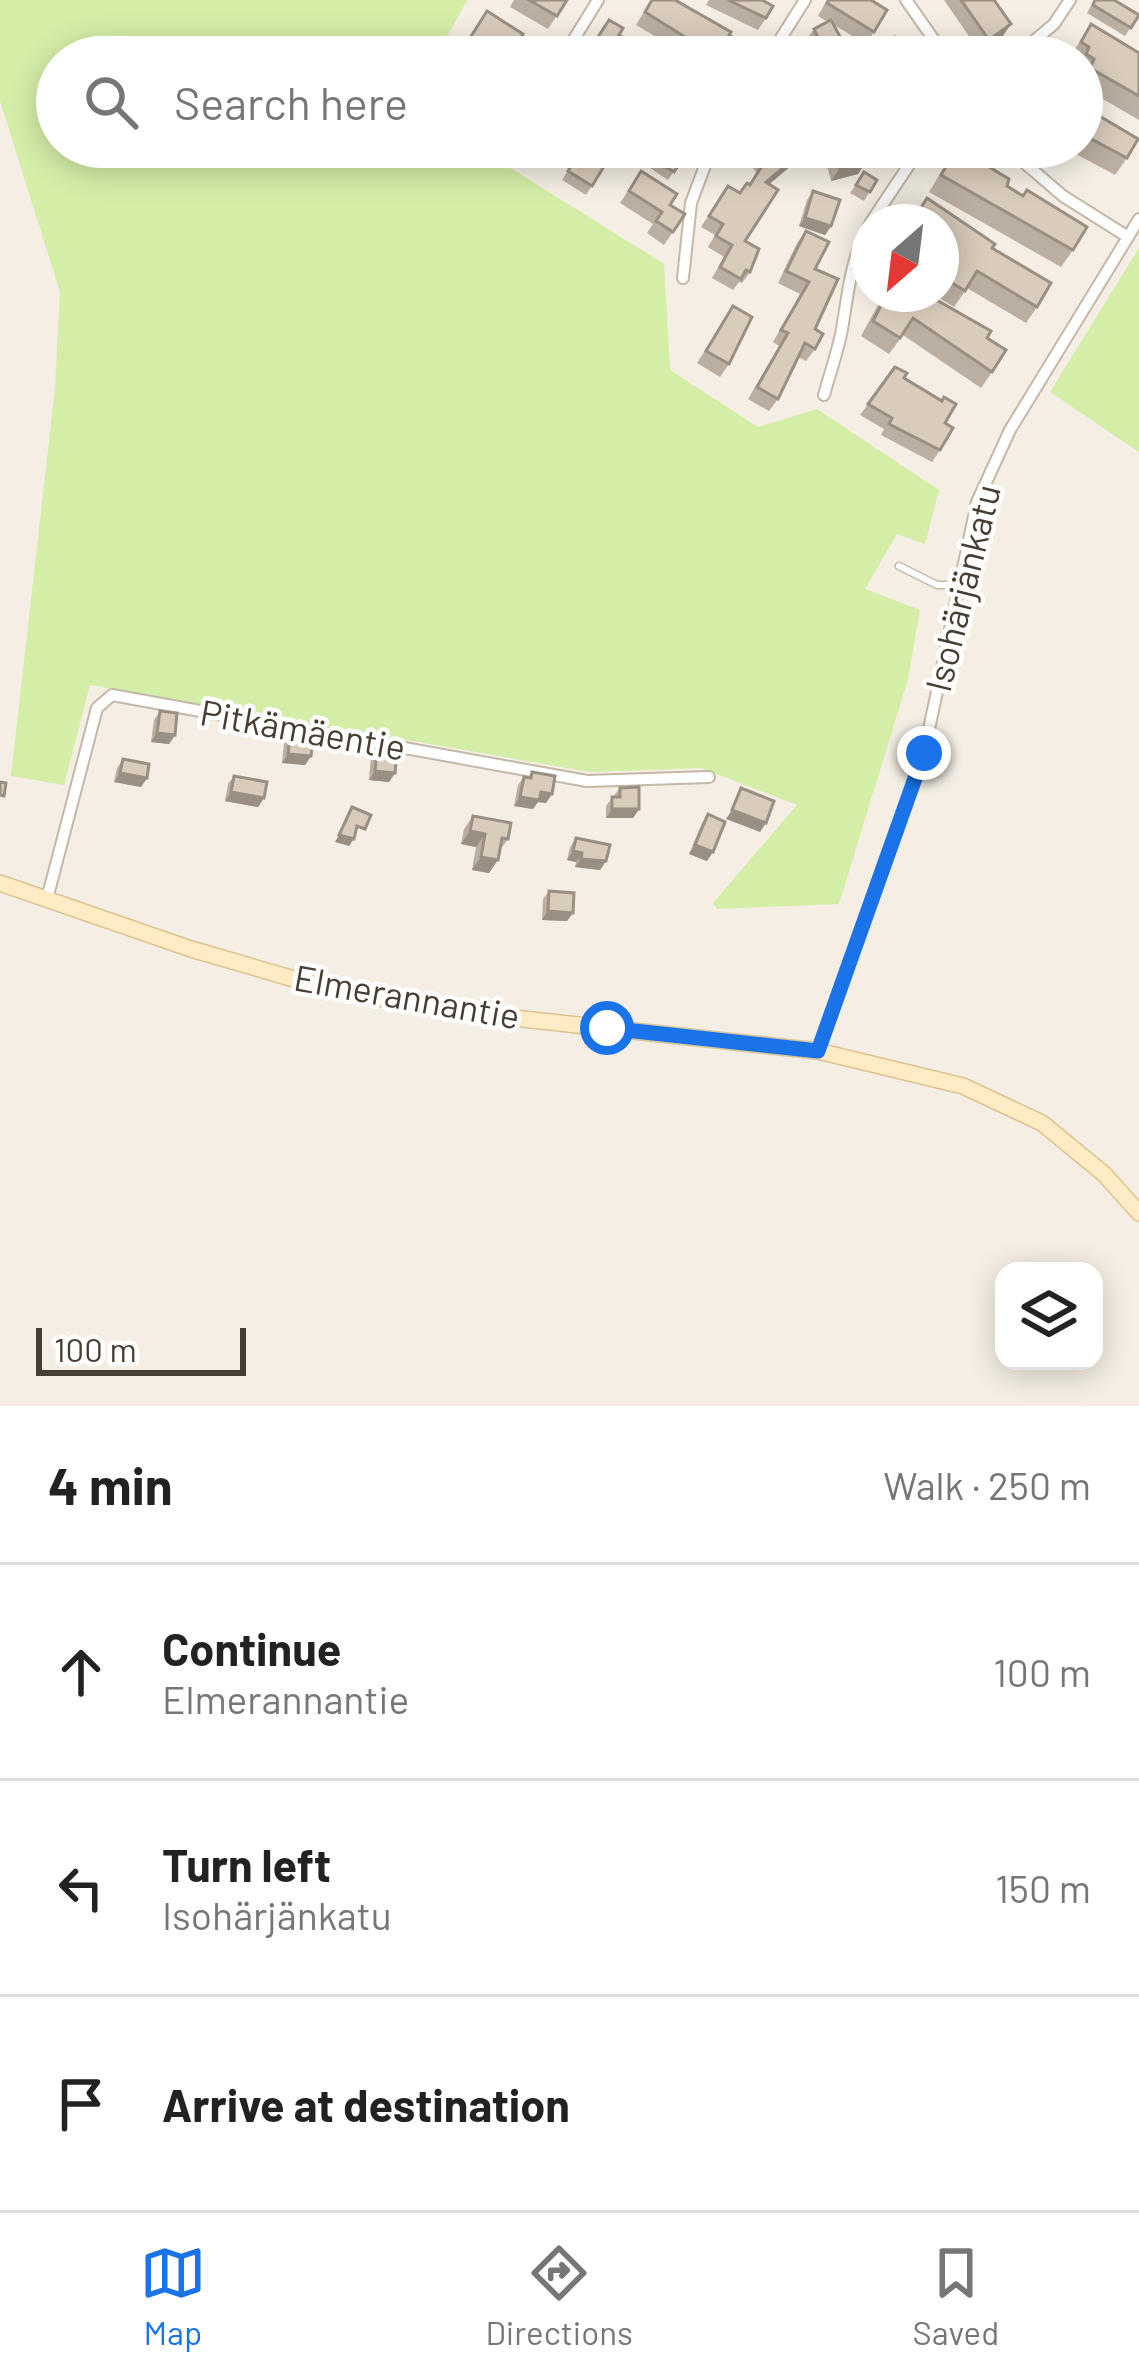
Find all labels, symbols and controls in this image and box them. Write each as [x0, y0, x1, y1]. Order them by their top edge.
search box [36, 36, 1103, 168]
icon: search [78, 69, 144, 135]
text: Search here [174, 75, 408, 129]
north arrow [851, 204, 959, 312]
street label: Isohärjänkatu [915, 480, 1008, 696]
street label: Pitkämäentie [197, 689, 409, 768]
route end [897, 726, 951, 780]
street label: Elmerannantie [291, 955, 523, 1037]
route start [580, 1001, 634, 1055]
map controls [995, 1262, 1103, 1370]
button: layers [995, 1262, 1103, 1370]
scale bar [36, 1322, 246, 1375]
text: 100 m [54, 1329, 137, 1369]
text: 4 min [48, 1454, 173, 1515]
text: Walk · 250 m [883, 1461, 1091, 1508]
text: Continue [162, 1621, 341, 1675]
icon: ahead [48, 1639, 114, 1705]
text: 100 m [993, 1648, 1091, 1695]
text: Elmerannantie [162, 1675, 409, 1722]
text: Turn left [162, 1837, 331, 1891]
icon: left [48, 1855, 114, 1921]
text: 150 m [995, 1864, 1091, 1911]
text: Isohärjänkatu [162, 1891, 392, 1938]
icon: arrive [48, 2071, 114, 2137]
text: Arrive at destination [162, 2077, 570, 2131]
tab: Map [140, 2240, 206, 2352]
tab: Directions [485, 2240, 633, 2352]
tab: Saved [913, 2240, 999, 2352]

